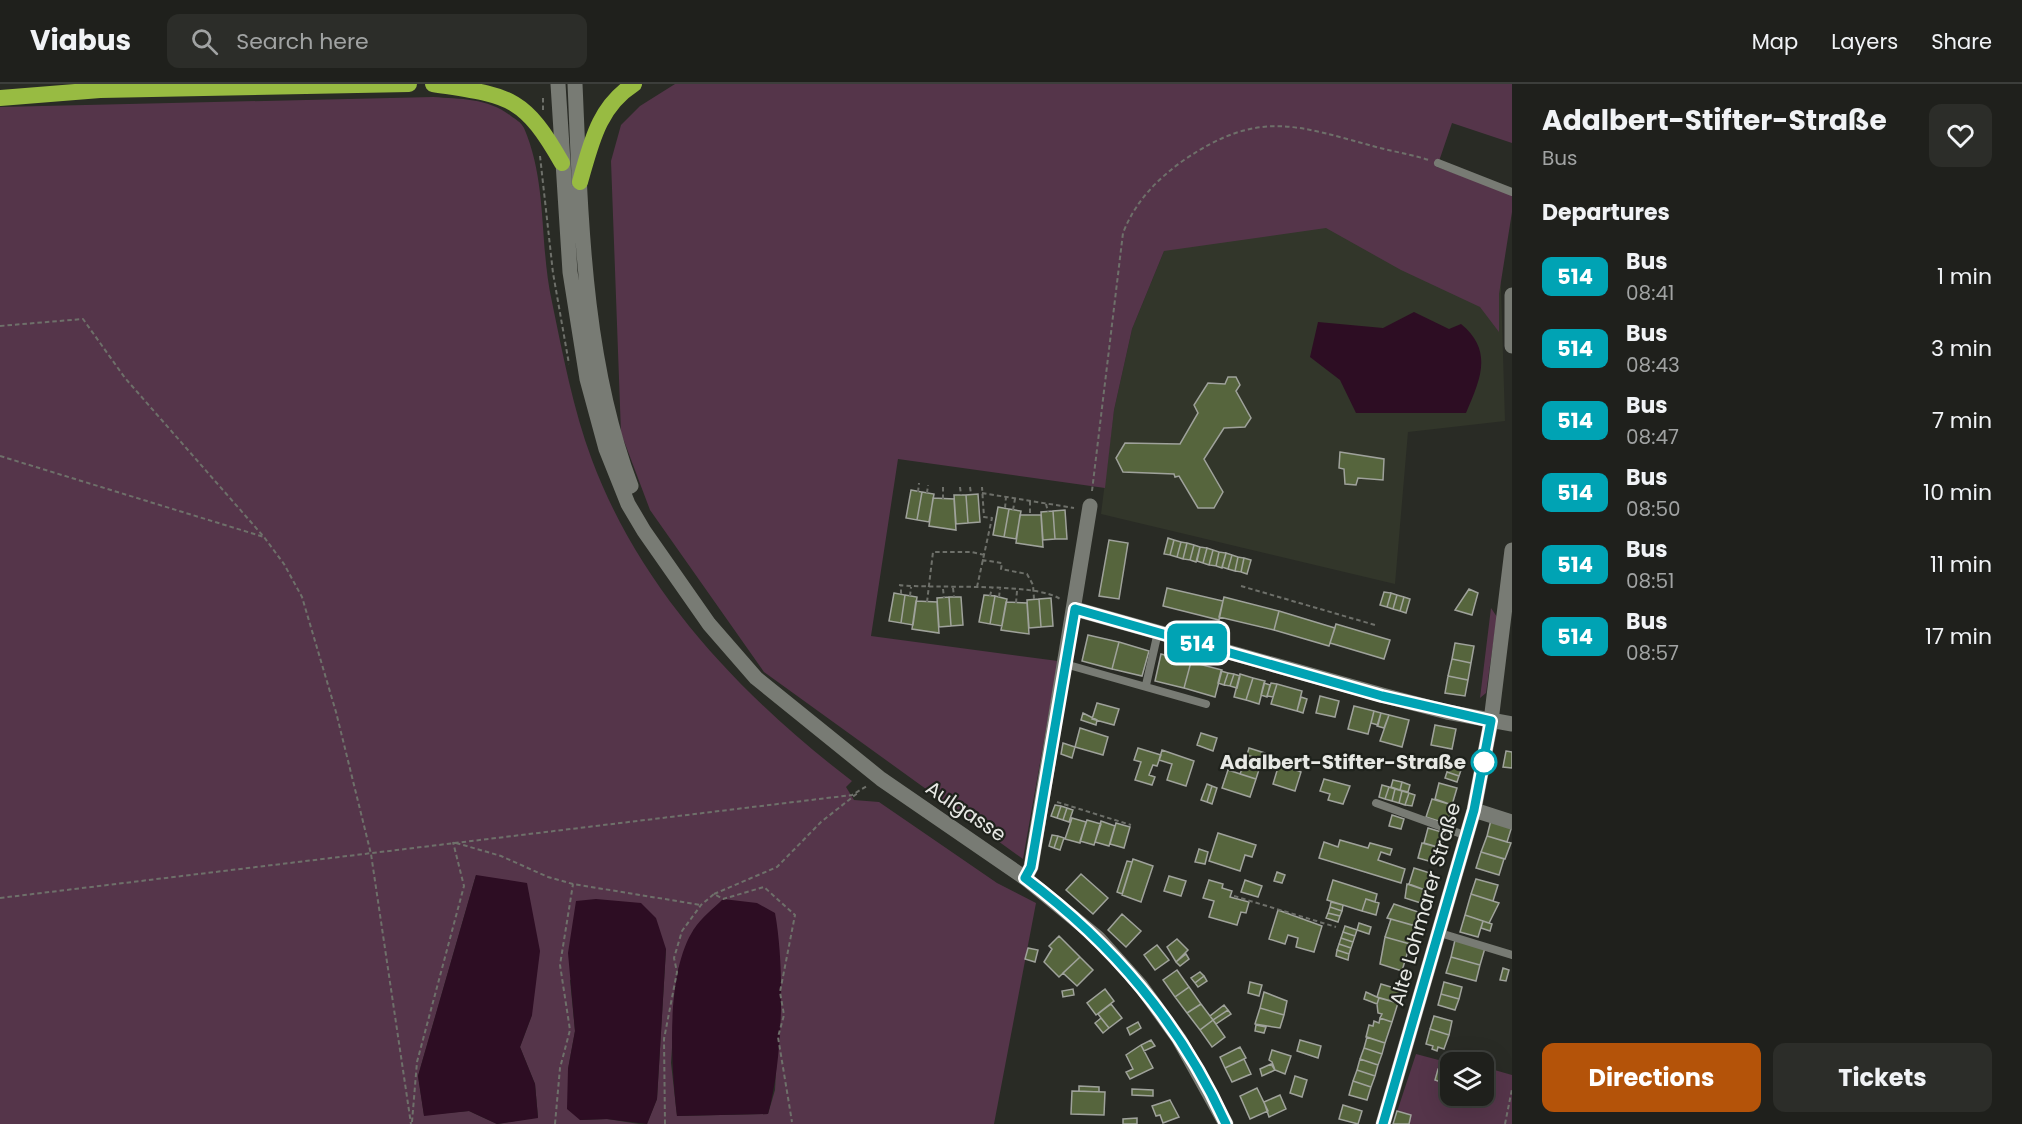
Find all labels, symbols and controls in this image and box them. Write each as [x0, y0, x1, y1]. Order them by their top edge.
search box [167, 14, 587, 68]
text: Viabus [30, 21, 131, 60]
icon: search [188, 25, 221, 58]
text: Search here [236, 26, 369, 57]
text: Map [1752, 27, 1798, 56]
text: Layers [1831, 27, 1898, 56]
text: Share [1931, 27, 1992, 56]
text: Adalbert-Stifter-Straße [1542, 101, 1887, 140]
button: heart [1929, 104, 1992, 167]
text: Bus [1542, 144, 1578, 172]
text: Departures [1542, 197, 1670, 228]
text: Bus [1626, 246, 1668, 277]
text: 1 min [1937, 261, 1992, 292]
text: 514 [1557, 262, 1593, 291]
text: 08:41 [1626, 279, 1674, 307]
text: Bus [1626, 318, 1668, 349]
text: 3 min [1931, 333, 1992, 364]
text: 514 [1557, 334, 1593, 363]
text: 08:43 [1626, 351, 1680, 379]
text: Bus [1626, 390, 1668, 421]
text: 7 min [1932, 405, 1992, 436]
text: 514 [1557, 406, 1593, 435]
text: 08:47 [1626, 423, 1679, 451]
text: Bus [1626, 462, 1668, 493]
text: 10 min [1923, 477, 1992, 508]
text: 514 [1557, 478, 1593, 507]
text: 08:50 [1626, 495, 1681, 523]
text: Bus [1626, 534, 1668, 565]
text: 11 min [1930, 549, 1992, 580]
text: 514 [1557, 550, 1593, 579]
text: 08:51 [1626, 567, 1674, 595]
text: Bus [1626, 606, 1668, 637]
text: 17 min [1925, 621, 1992, 652]
text: 514 [1557, 622, 1593, 651]
line badge: 514 [1162, 624, 1232, 662]
text: 514 [1179, 629, 1215, 658]
text: 08:57 [1626, 639, 1679, 667]
place label: Adalbert-Stifter-Straße [1220, 748, 1466, 776]
marker: Adalbert-Stifter-Straße [1471, 749, 1497, 775]
street label: Aulgasse [920, 774, 1012, 848]
street label: Alte Lohmarer Straße [1383, 799, 1467, 1009]
button: Directions [1542, 1043, 1761, 1112]
button: Tickets [1773, 1043, 1992, 1112]
map controls [1440, 1052, 1494, 1106]
button: layers [1440, 1052, 1494, 1106]

